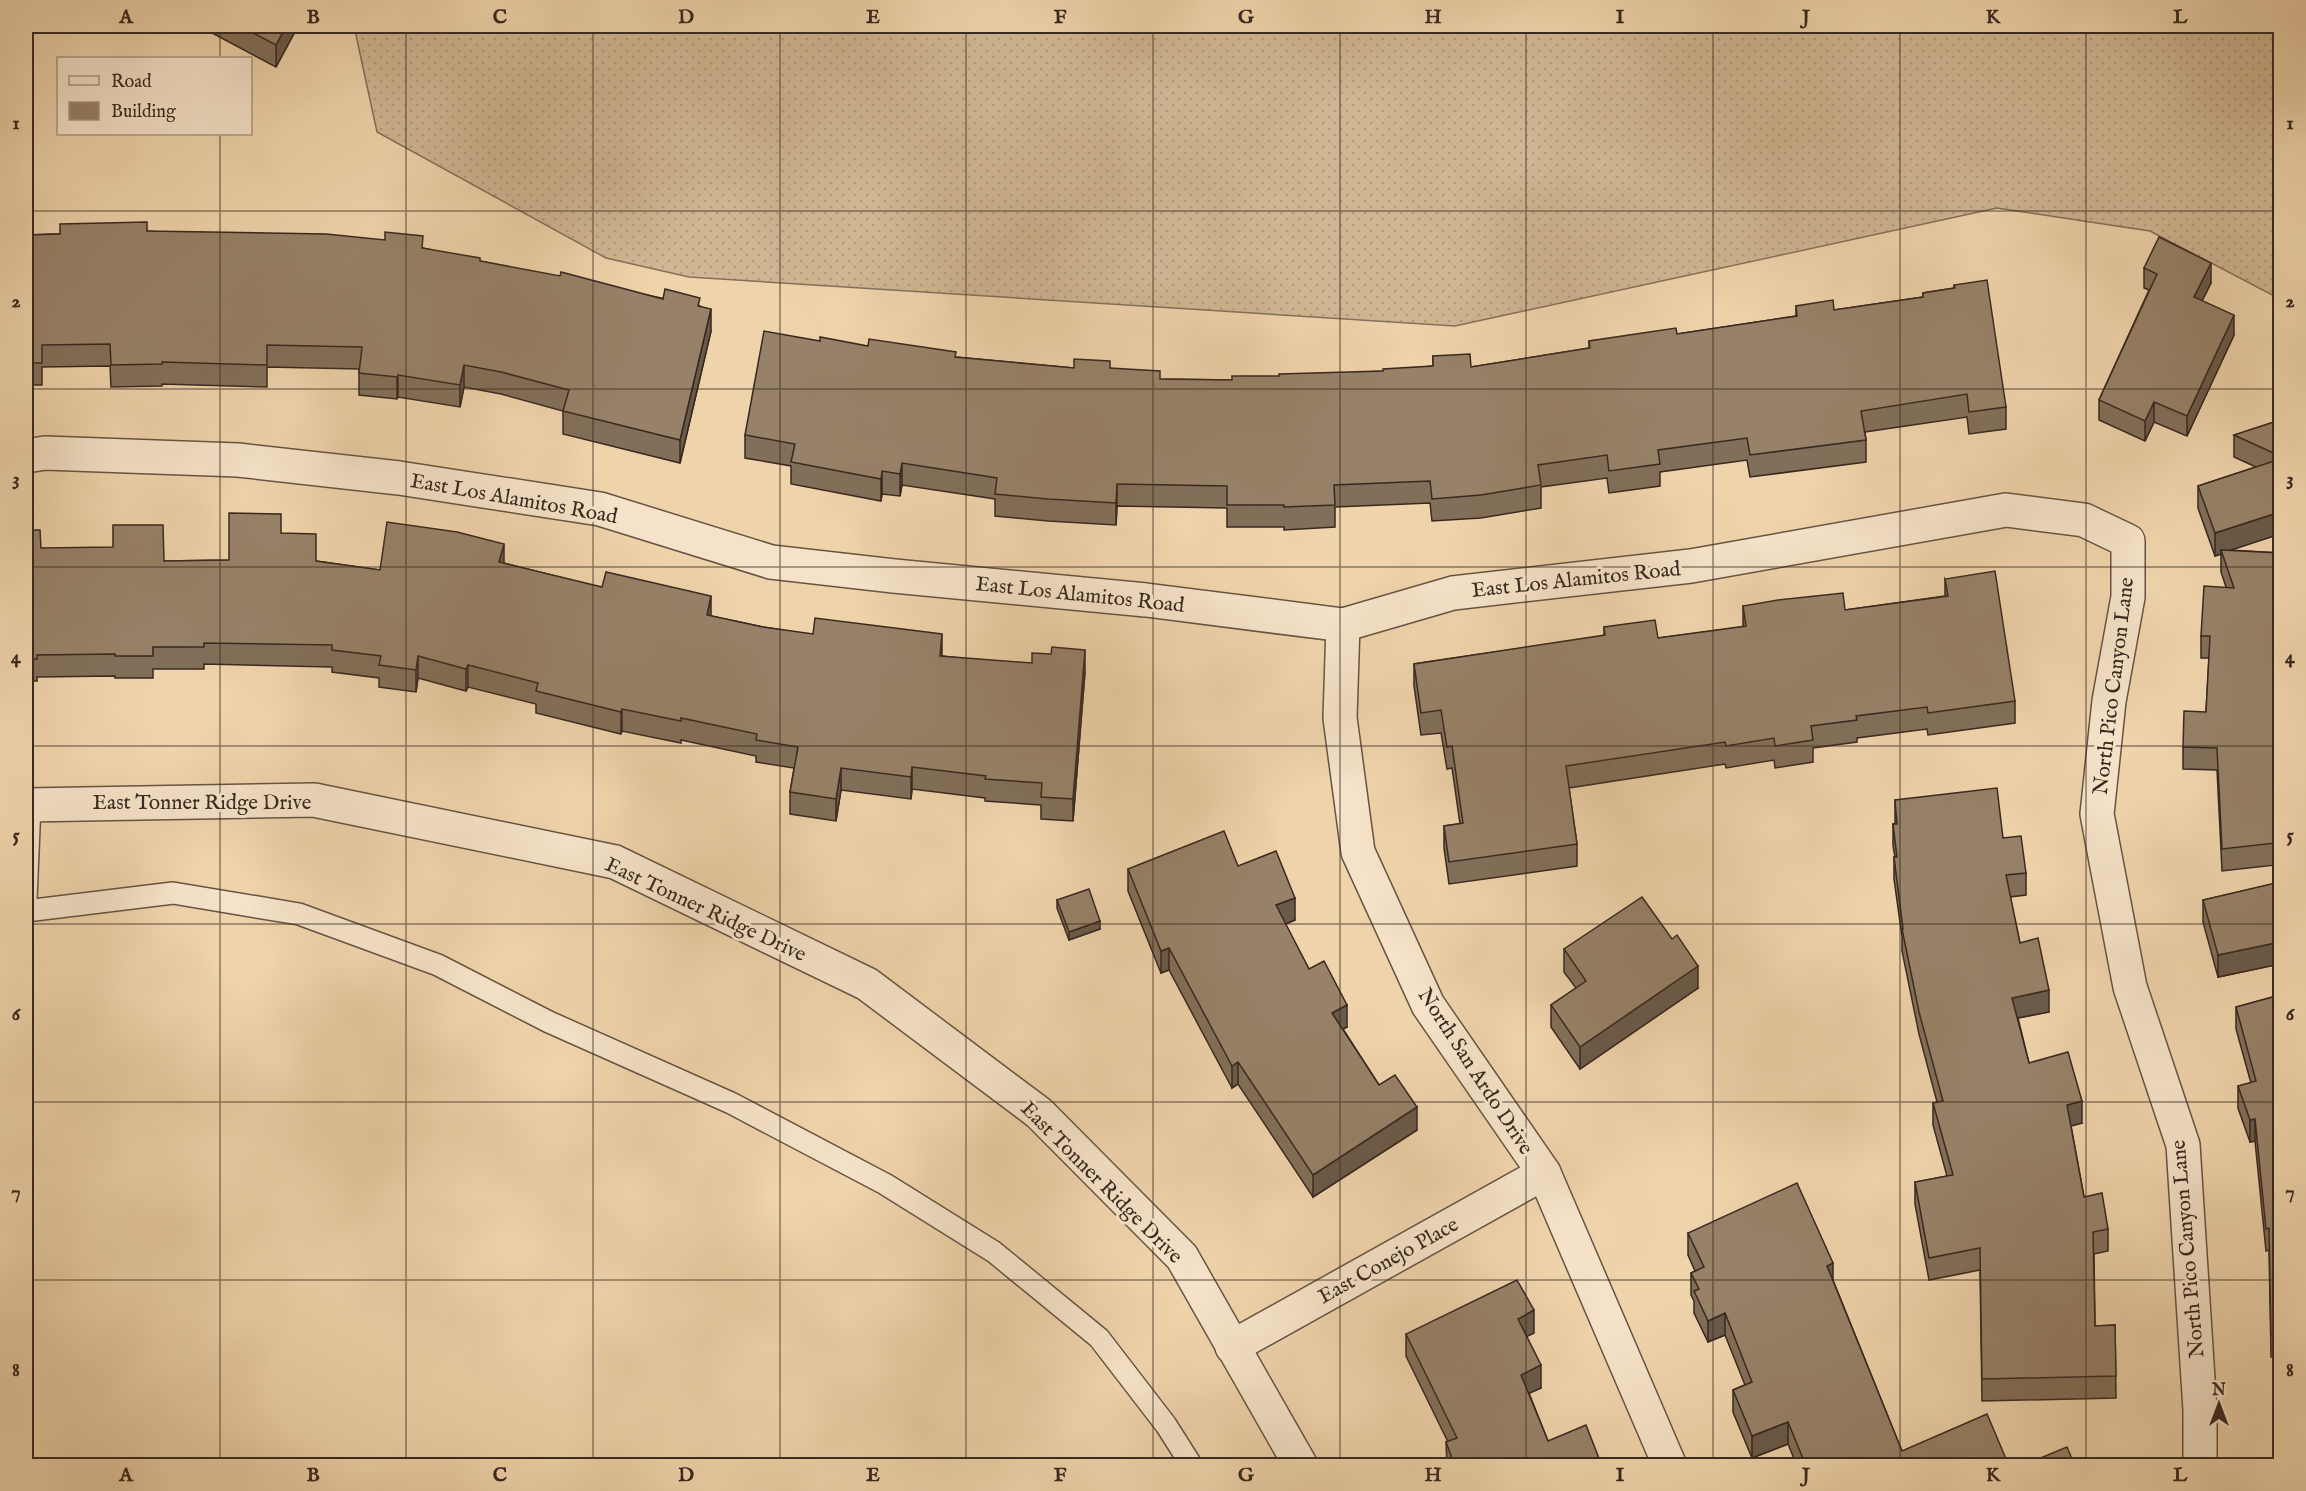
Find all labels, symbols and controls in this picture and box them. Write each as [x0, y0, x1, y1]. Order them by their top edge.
text: A [118, 5, 134, 30]
text: B [306, 5, 320, 30]
text: C [493, 5, 507, 30]
text: D [678, 5, 694, 30]
text: E [866, 5, 880, 30]
text: F [1054, 5, 1067, 30]
text: G [1238, 5, 1255, 30]
text: H [1424, 5, 1442, 30]
text: I [1616, 5, 1625, 30]
text: J [1799, 5, 1811, 30]
text: K [1986, 5, 2002, 30]
text: L [2173, 5, 2188, 30]
legend [57, 57, 252, 135]
text: Road [111, 71, 152, 94]
text: Building [111, 101, 176, 124]
text: 1 [12, 111, 20, 136]
text: 1 [2286, 111, 2294, 136]
text: 2 [11, 289, 21, 314]
text: 2 [2285, 289, 2295, 314]
text: 3 [12, 467, 20, 492]
text: 3 [2286, 467, 2294, 492]
street label: East Los Alamitos Road [408, 468, 620, 531]
street label: East Los Alamitos Road [1470, 556, 1683, 605]
street label: East Los Alamitos Road [974, 571, 1186, 620]
street label: North Pico Canyon Lane [2088, 575, 2141, 797]
text: 4 [11, 645, 22, 670]
text: 4 [2285, 645, 2296, 670]
street label: East Tonner Ridge Drive [93, 790, 312, 817]
text: 5 [12, 823, 20, 848]
text: 5 [2286, 823, 2294, 848]
street label: East Tonner Ridge Drive [600, 852, 811, 969]
street label: North San Ardo Drive [1411, 984, 1539, 1160]
text: 6 [12, 1002, 22, 1027]
text: 6 [2286, 1002, 2296, 1027]
street label: East Tonner Ridge Drive [1014, 1096, 1188, 1270]
street label: North Pico Canyon Lane [2165, 1138, 2211, 1359]
text: 7 [11, 1180, 21, 1205]
text: 7 [2285, 1180, 2295, 1205]
street label: East Conejo Place [1314, 1211, 1464, 1311]
text: 8 [12, 1358, 20, 1383]
text: 8 [2286, 1358, 2294, 1383]
north arrow [2189, 1374, 2249, 1434]
text: N [2211, 1381, 2226, 1401]
text: A [118, 1463, 134, 1488]
text: B [306, 1463, 320, 1488]
text: C [493, 1463, 507, 1488]
text: D [678, 1463, 694, 1488]
text: E [866, 1463, 880, 1488]
text: F [1054, 1463, 1067, 1488]
text: G [1238, 1463, 1255, 1488]
text: H [1424, 1463, 1442, 1488]
text: I [1616, 1463, 1625, 1488]
text: J [1799, 1463, 1811, 1488]
text: K [1986, 1463, 2002, 1488]
text: L [2173, 1463, 2188, 1488]

